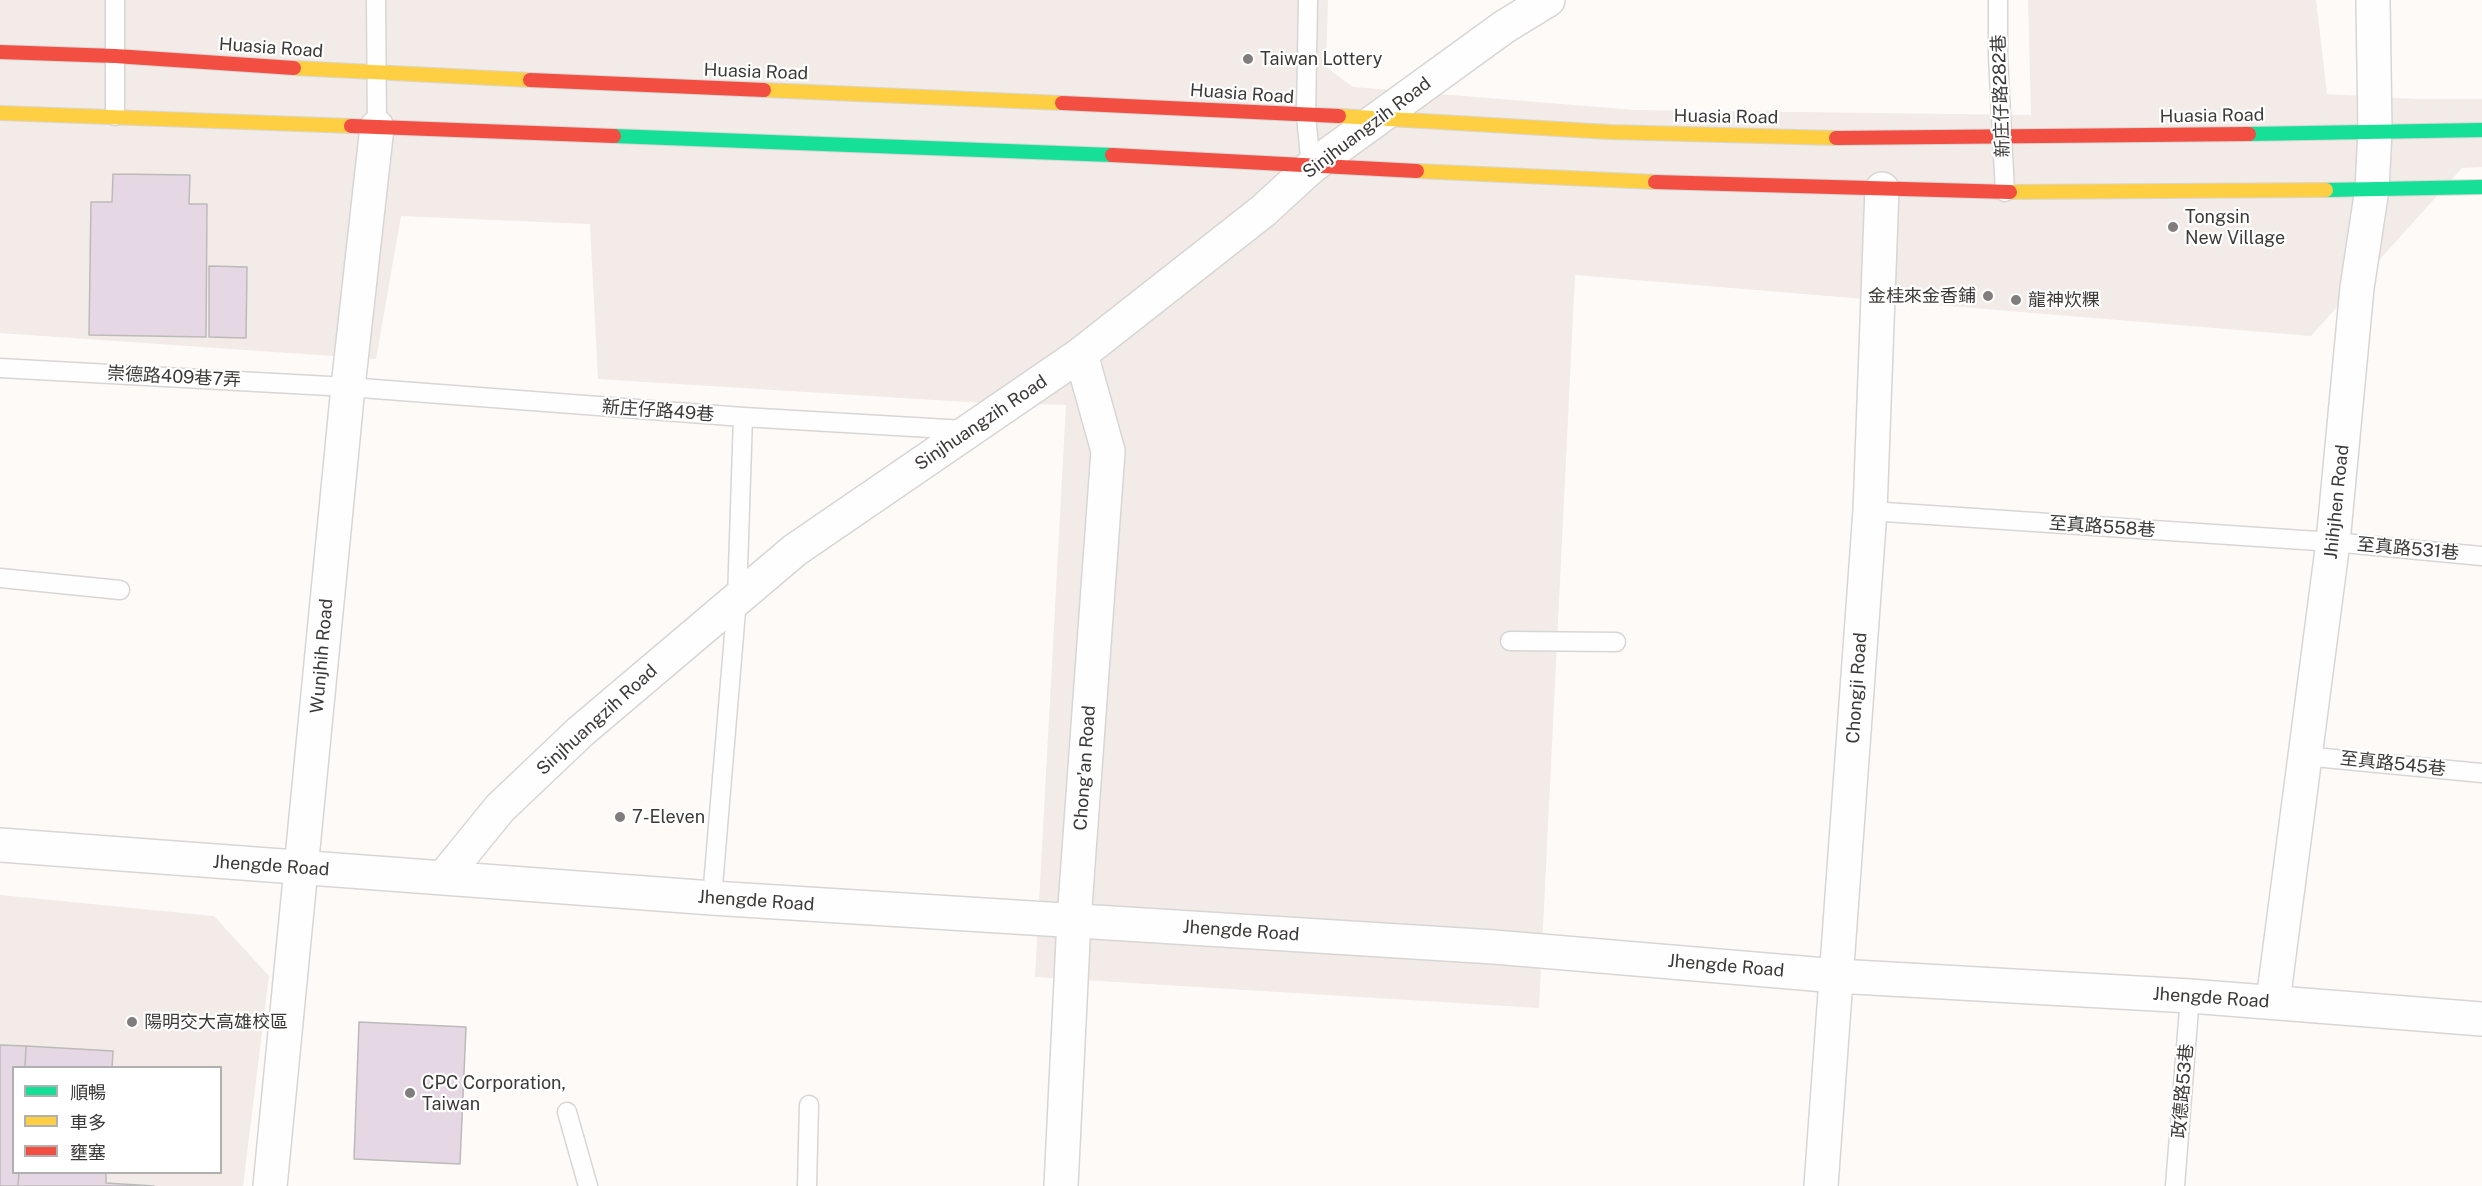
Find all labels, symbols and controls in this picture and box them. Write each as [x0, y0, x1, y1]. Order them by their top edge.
street label: Huasia Road [218, 34, 324, 62]
street label: 新庄仔路282巷 [1988, 34, 2014, 158]
place label: Taiwan Lottery [1260, 48, 1382, 70]
marker: Taiwan Lottery [1241, 52, 1255, 66]
street label: Huasia Road [703, 59, 809, 85]
street label: Sinjhuangzih Road [1299, 73, 1435, 183]
street label: Huasia Road [1189, 80, 1295, 108]
street label: Huasia Road [2160, 104, 2264, 128]
street label: Huasia Road [1674, 105, 1778, 129]
place label: Tongsin New Village [2185, 206, 2285, 248]
marker: Tongsin New Village [2166, 220, 2180, 234]
place label: 金桂來金香鋪 [1868, 285, 1976, 307]
marker: 金桂來金香鋪 [1981, 289, 1995, 303]
place label: 龍神炊粿 [2028, 289, 2100, 311]
marker: 龍神炊粿 [2009, 293, 2023, 307]
street label: 崇德路409巷7弄 [106, 363, 242, 391]
street label: Sinjhuangzih Road [911, 371, 1051, 475]
street label: 新庄仔路49巷 [601, 396, 715, 426]
street label: Jhihjhen Road [2320, 444, 2354, 560]
street label: 至真路558巷 [2048, 513, 2156, 541]
street label: 至真路531巷 [2356, 534, 2460, 564]
street label: Wunjhih Road [306, 598, 338, 714]
street label: Chongji Road [1842, 632, 1872, 744]
street label: Sinjhuangzih Road [532, 660, 662, 780]
street label: Chong'an Road [1070, 705, 1100, 831]
street label: 至真路545巷 [2339, 748, 2447, 780]
place label: 7-Eleven [632, 806, 705, 828]
marker: 7-Eleven [613, 810, 627, 824]
street label: Jhengde Road [212, 851, 330, 881]
street label: Jhengde Road [697, 886, 815, 916]
street label: Jhengde Road [1182, 916, 1300, 946]
street label: Jhengde Road [1667, 950, 1785, 982]
street label: Jhengde Road [2152, 983, 2270, 1013]
place label: 陽明交大高雄校區 [144, 1011, 288, 1033]
marker: 陽明交大高雄校區 [125, 1015, 139, 1029]
street label: 政德路53巷 [2168, 1043, 2198, 1139]
legend [12, 1066, 222, 1174]
place label: CPC Corporation, Taiwan [422, 1072, 566, 1114]
text: 順暢 [70, 1082, 106, 1103]
marker: CPC Corporation, Taiwan [403, 1086, 417, 1100]
text: 車多 [70, 1112, 106, 1133]
text: 壅塞 [70, 1142, 106, 1163]

